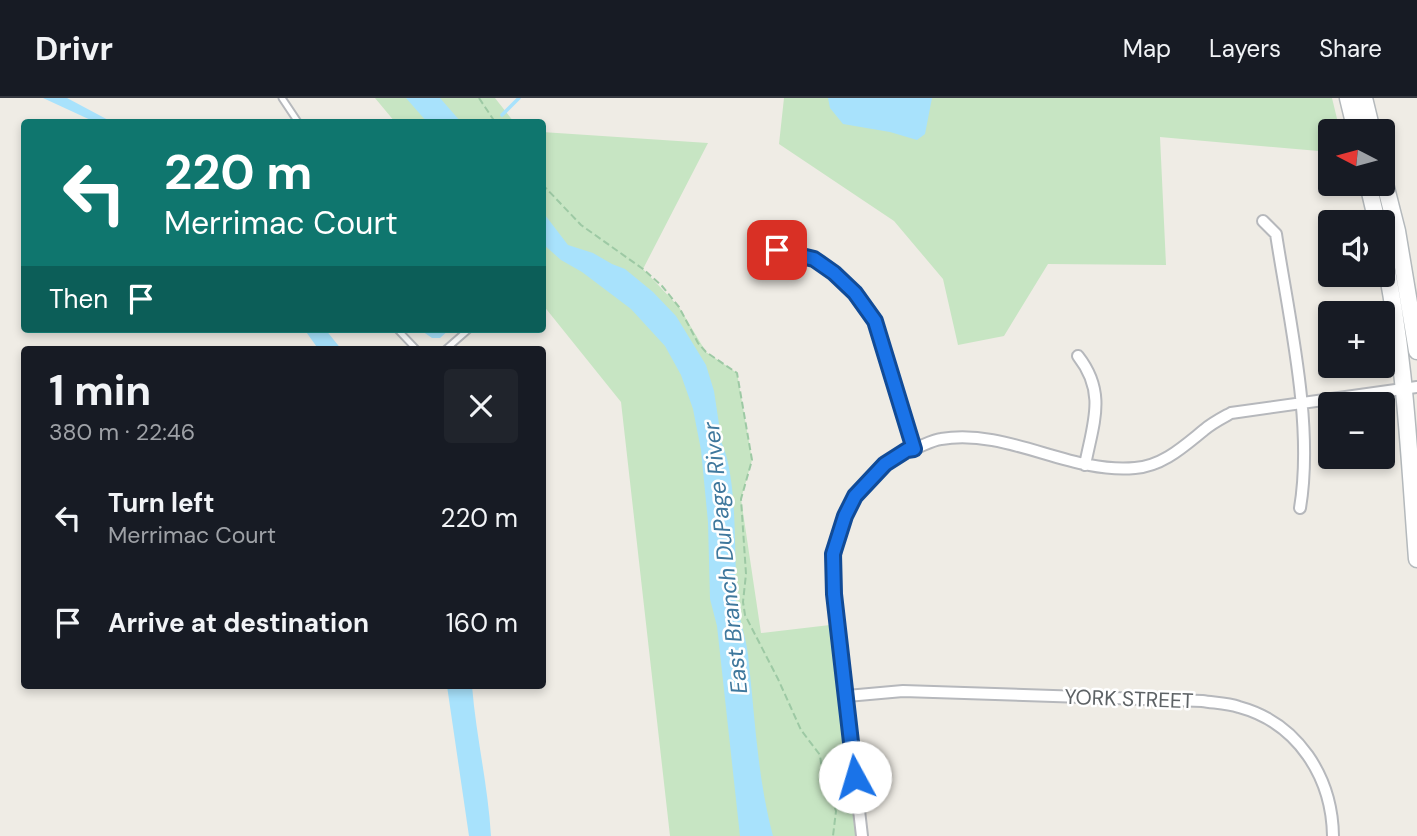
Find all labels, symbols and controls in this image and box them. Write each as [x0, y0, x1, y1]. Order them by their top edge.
text: Drivr [35, 27, 113, 70]
text: Map [1123, 33, 1171, 64]
text: Layers [1209, 33, 1281, 64]
text: Share [1319, 33, 1382, 64]
north arrow [1318, 119, 1395, 196]
map controls [1318, 119, 1395, 469]
text: 220 m [164, 140, 312, 204]
icon: left [49, 147, 140, 238]
text: Merrimac Court [164, 202, 398, 244]
button: sound [1318, 210, 1395, 287]
pin [747, 220, 807, 280]
icon: arrive [758, 231, 796, 269]
icon: arrive [122, 280, 160, 318]
text: Then [49, 282, 108, 316]
button: + [1318, 301, 1395, 378]
text: 1 min [49, 363, 151, 418]
button: close [444, 369, 518, 443]
button: − [1318, 392, 1395, 469]
text: 380 m · 22:46 [49, 417, 195, 447]
water label: East Branch DuPage River [696, 419, 754, 695]
text: Turn left [108, 486, 215, 520]
icon: left [49, 499, 87, 537]
text: 220 m [440, 501, 518, 535]
text: Merrimac Court [108, 520, 276, 550]
icon: arrive [49, 604, 87, 642]
text: Arrive at destination [108, 606, 369, 640]
text: 160 m [446, 606, 518, 640]
street label: YORK STREET [1064, 683, 1194, 715]
position arrow [818, 740, 892, 814]

